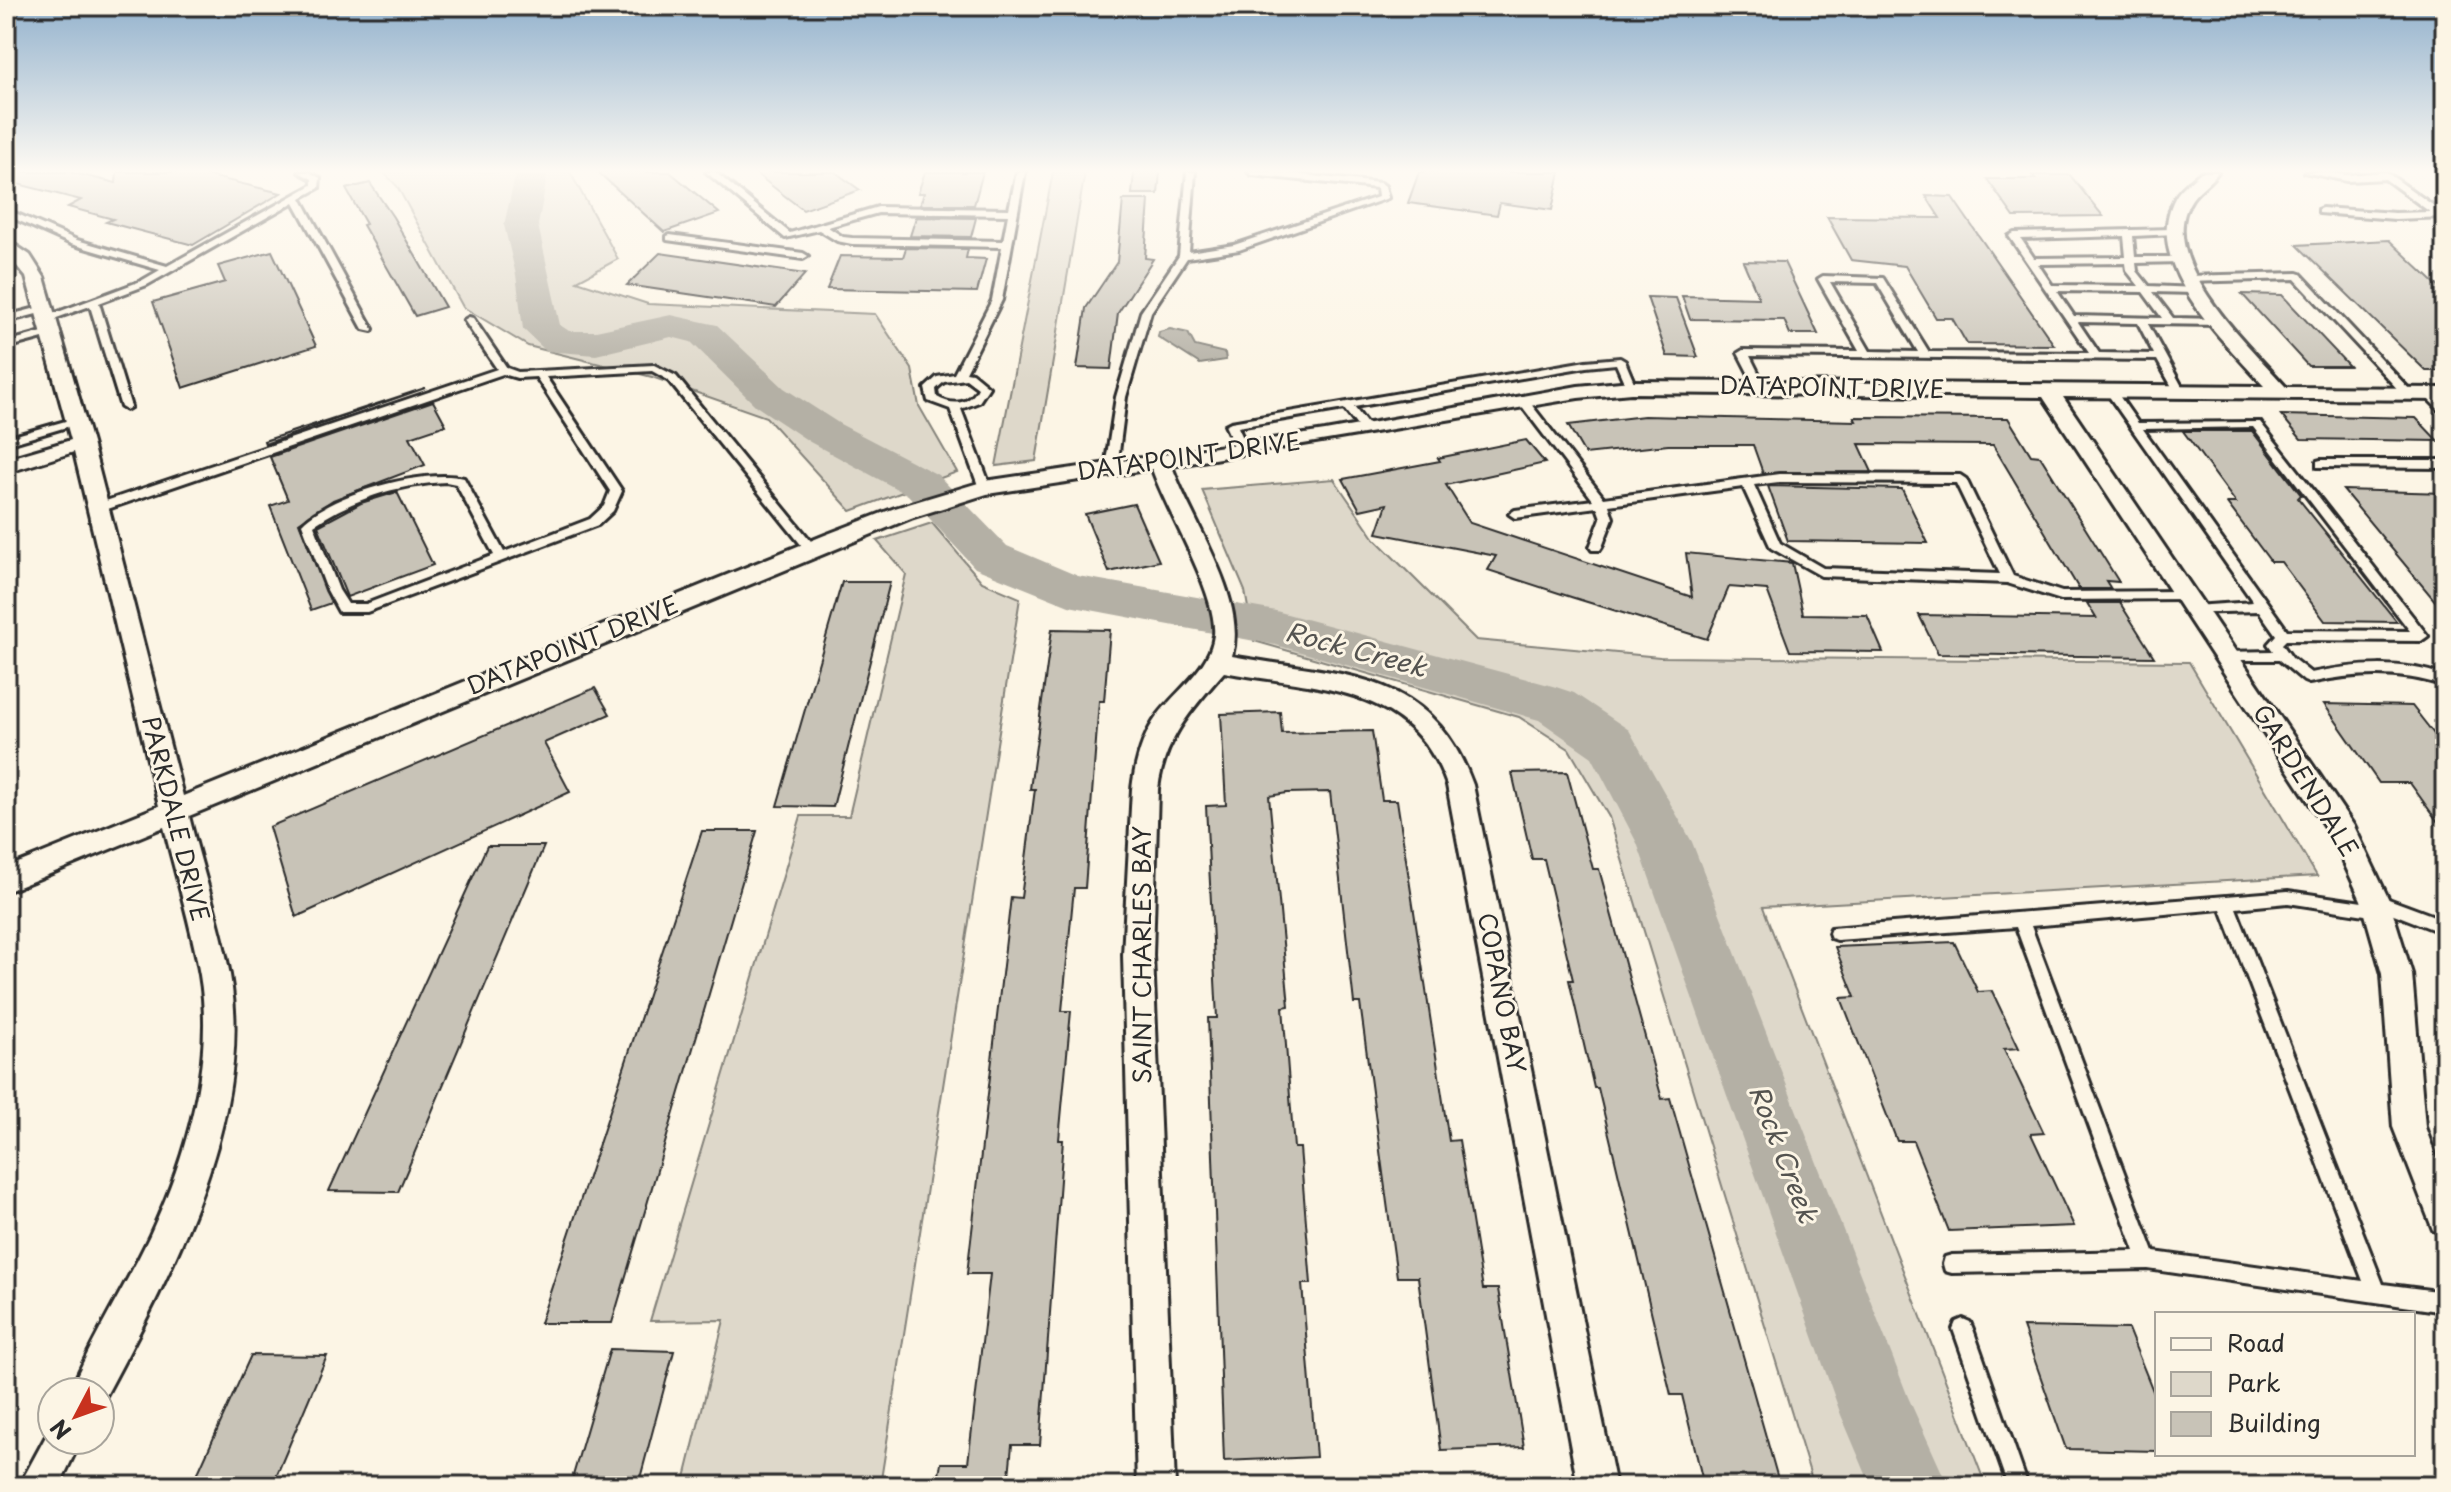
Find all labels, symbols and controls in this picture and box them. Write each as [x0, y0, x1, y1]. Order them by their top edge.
street label: DATAPOINT DRIVE [1719, 366, 1945, 406]
street label: DATAPOINT DRIVE [1075, 422, 1303, 488]
street label: DATAPOINT DRIVE [461, 585, 683, 703]
water label: Rock Creek [1282, 611, 1432, 686]
street label: GARDENDALE [2245, 697, 2368, 863]
street label: PARKDALE DRIVE [134, 712, 220, 925]
street label: SAINT CHARLES BAY [1123, 826, 1159, 1084]
street label: COPANO BAY [1470, 909, 1536, 1076]
water label: Rock Creek [1740, 1079, 1829, 1229]
legend [2155, 1312, 2415, 1456]
text: Road [2227, 1324, 2285, 1360]
text: Park [2227, 1364, 2281, 1400]
north arrow [36, 1376, 116, 1456]
text: Building [2227, 1404, 2321, 1440]
text: N [42, 1413, 78, 1448]

